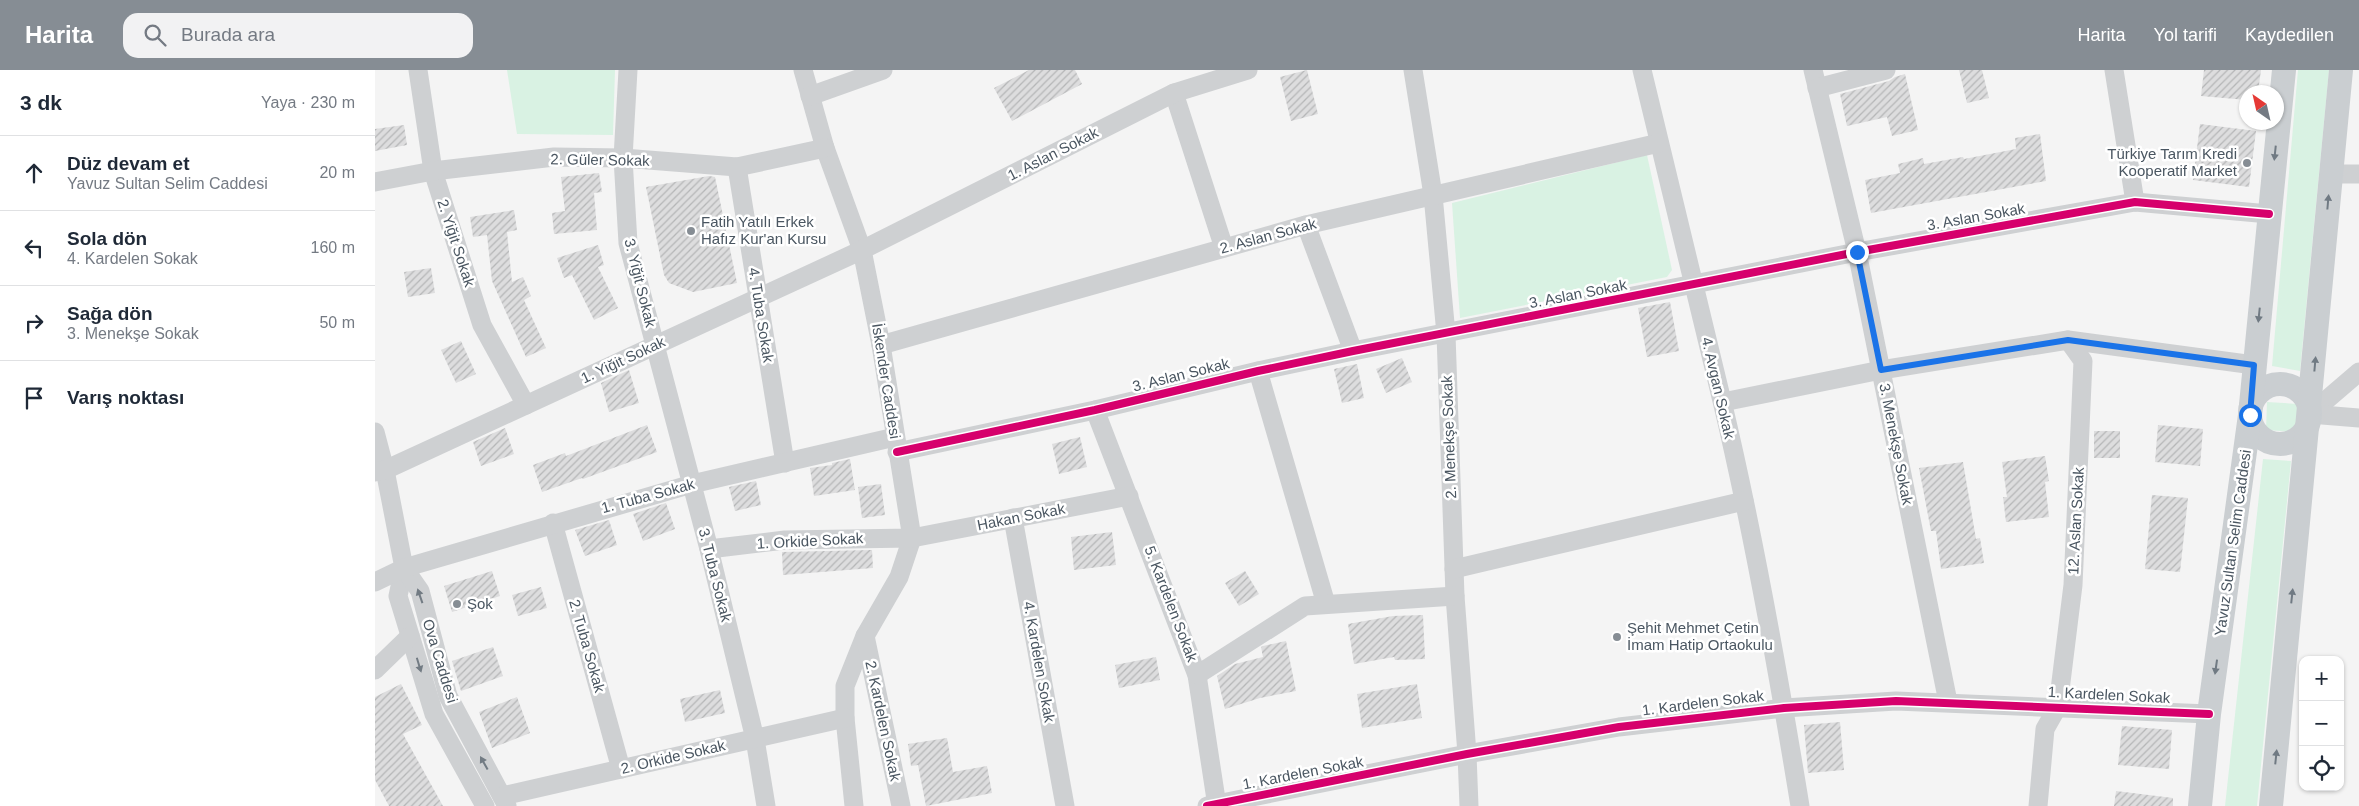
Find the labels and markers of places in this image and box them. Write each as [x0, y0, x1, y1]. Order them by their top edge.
place label: Türkiye Tarım Kredi Kooperatif Market [2107, 145, 2238, 179]
marker: Türkiye Tarım Kredi Kooperatif Market [2241, 157, 2253, 169]
place label: Fatih Yatılı Erkek Hafız Kur'an Kursu [701, 213, 826, 247]
marker: Fatih Yatılı Erkek Hafız Kur'an Kursu [685, 225, 697, 237]
place label: Şok [467, 595, 493, 612]
marker: Şok [451, 598, 463, 610]
place label: Şehit Mehmet Çetin İmam Hatip Ortaokulu [1627, 619, 1773, 653]
marker: Şehit Mehmet Çetin İmam Hatip Ortaokulu [1611, 631, 1623, 643]

